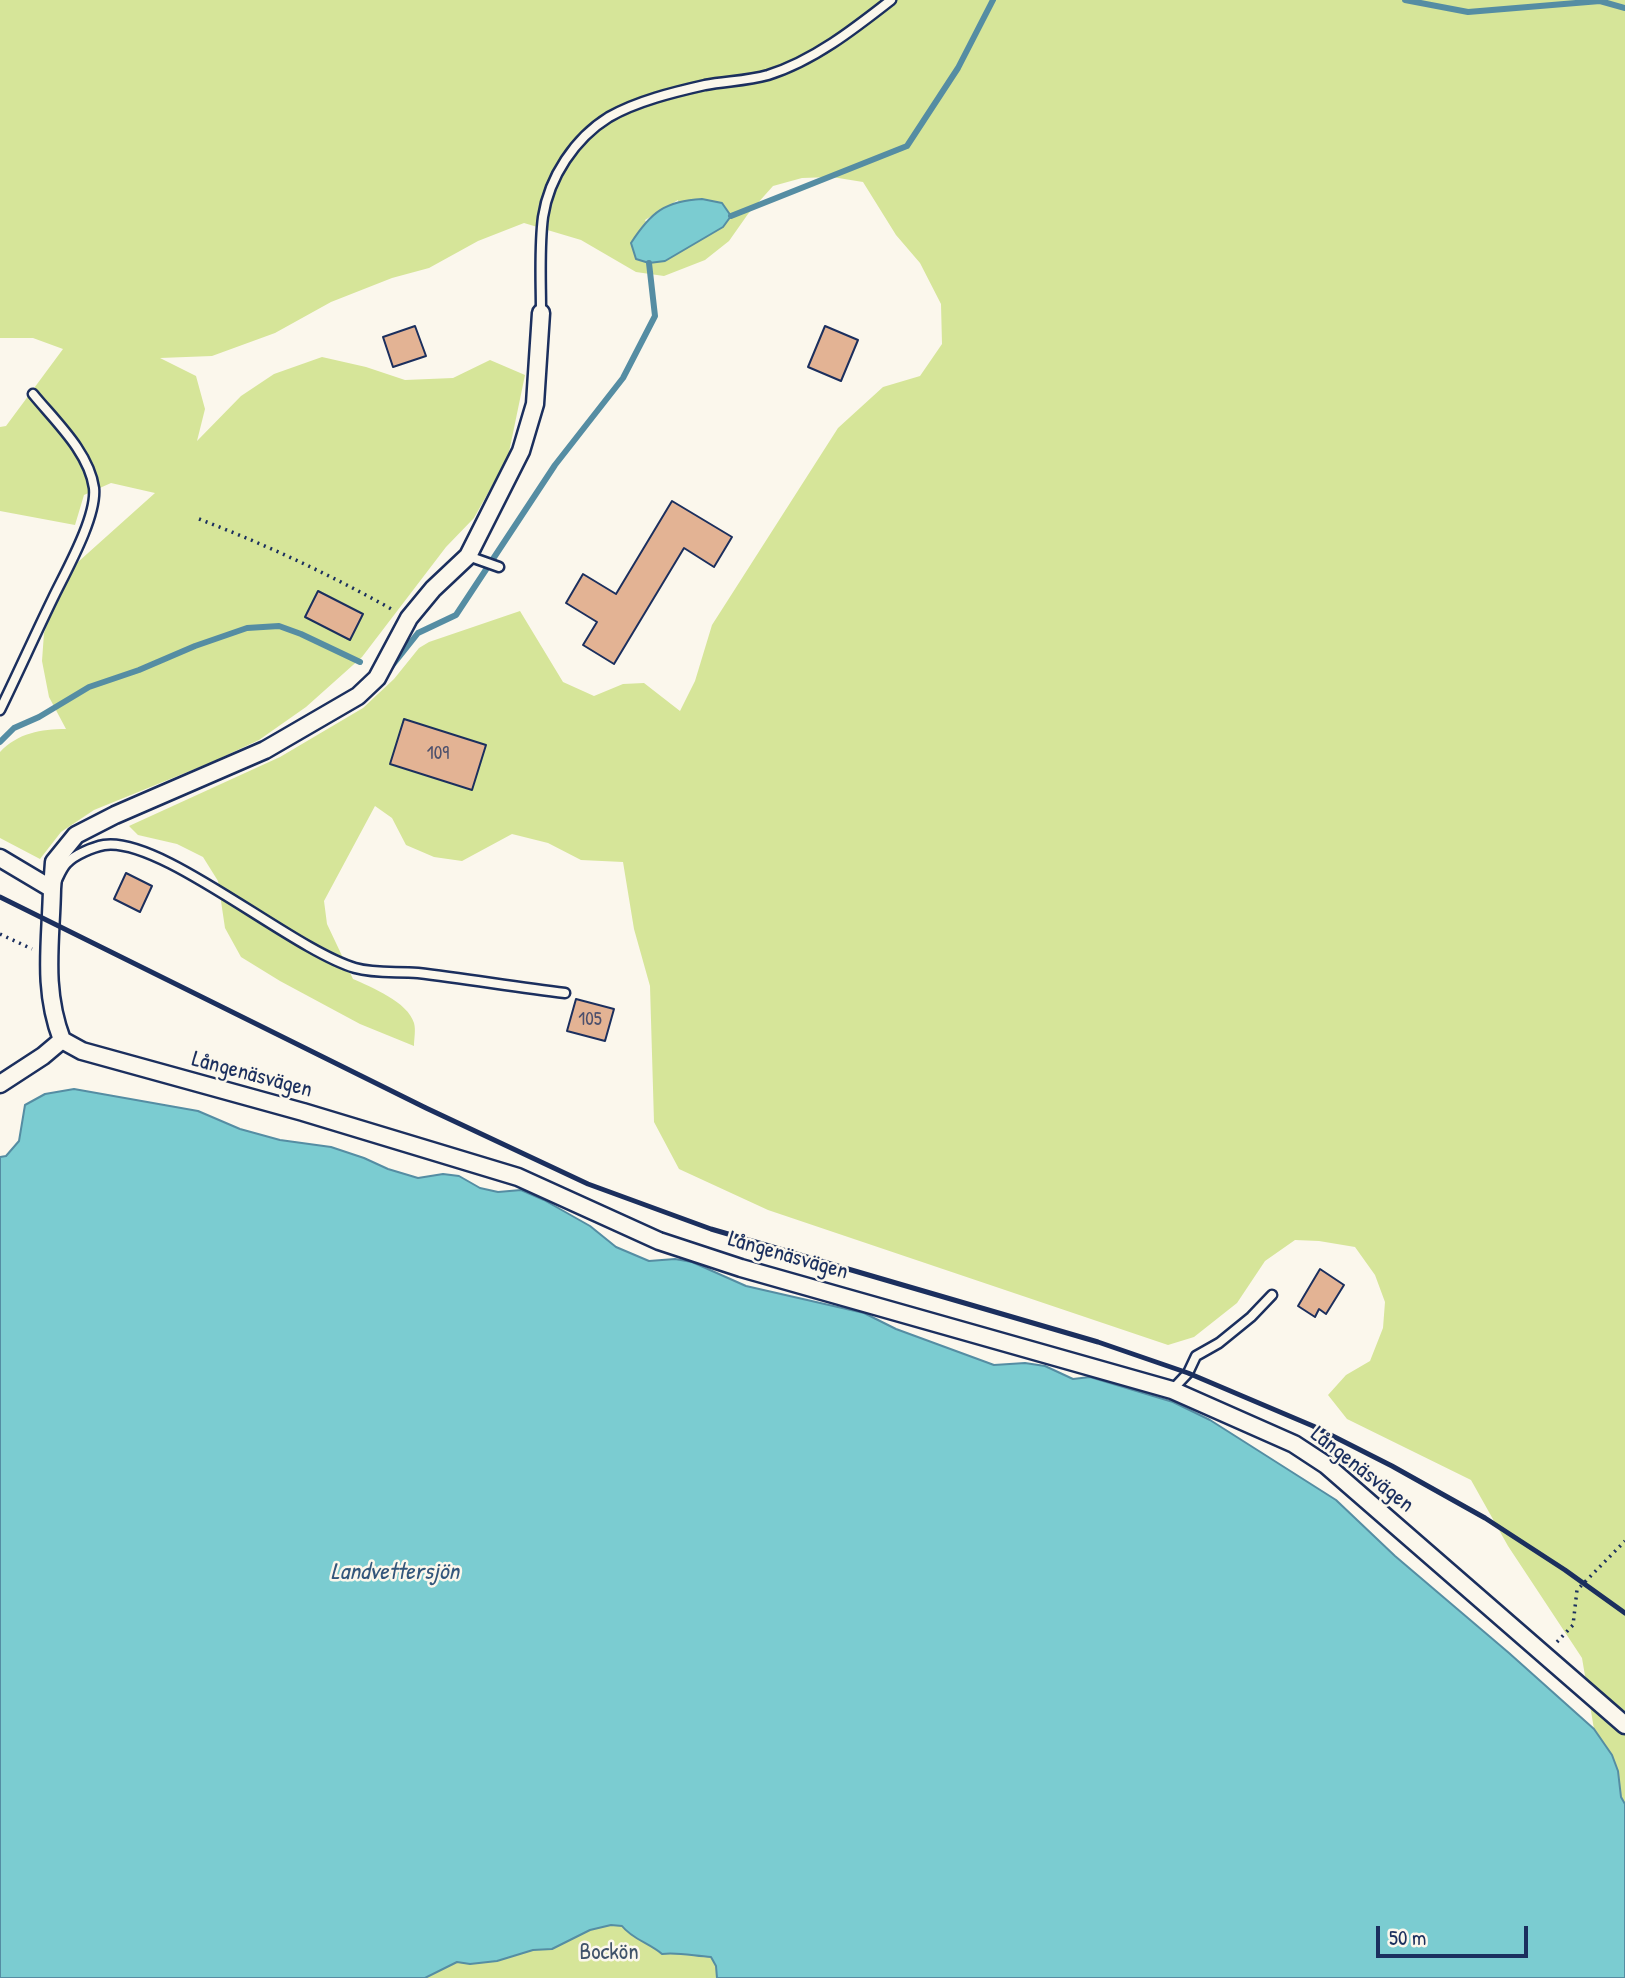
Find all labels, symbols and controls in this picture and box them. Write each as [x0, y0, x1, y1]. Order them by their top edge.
house number: 109 [427, 743, 449, 765]
house number: 105 [578, 1009, 602, 1031]
street label: Långenäsvägen [189, 1046, 315, 1104]
street label: Långenäsvägen [725, 1226, 851, 1286]
street label: Långenäsvägen [1305, 1421, 1419, 1519]
water label: Landvettersjön [331, 1559, 459, 1587]
scale bar [1380, 1912, 1532, 1956]
text: 50 m [1389, 1923, 1426, 1952]
park label: Bockön [579, 1939, 639, 1967]

